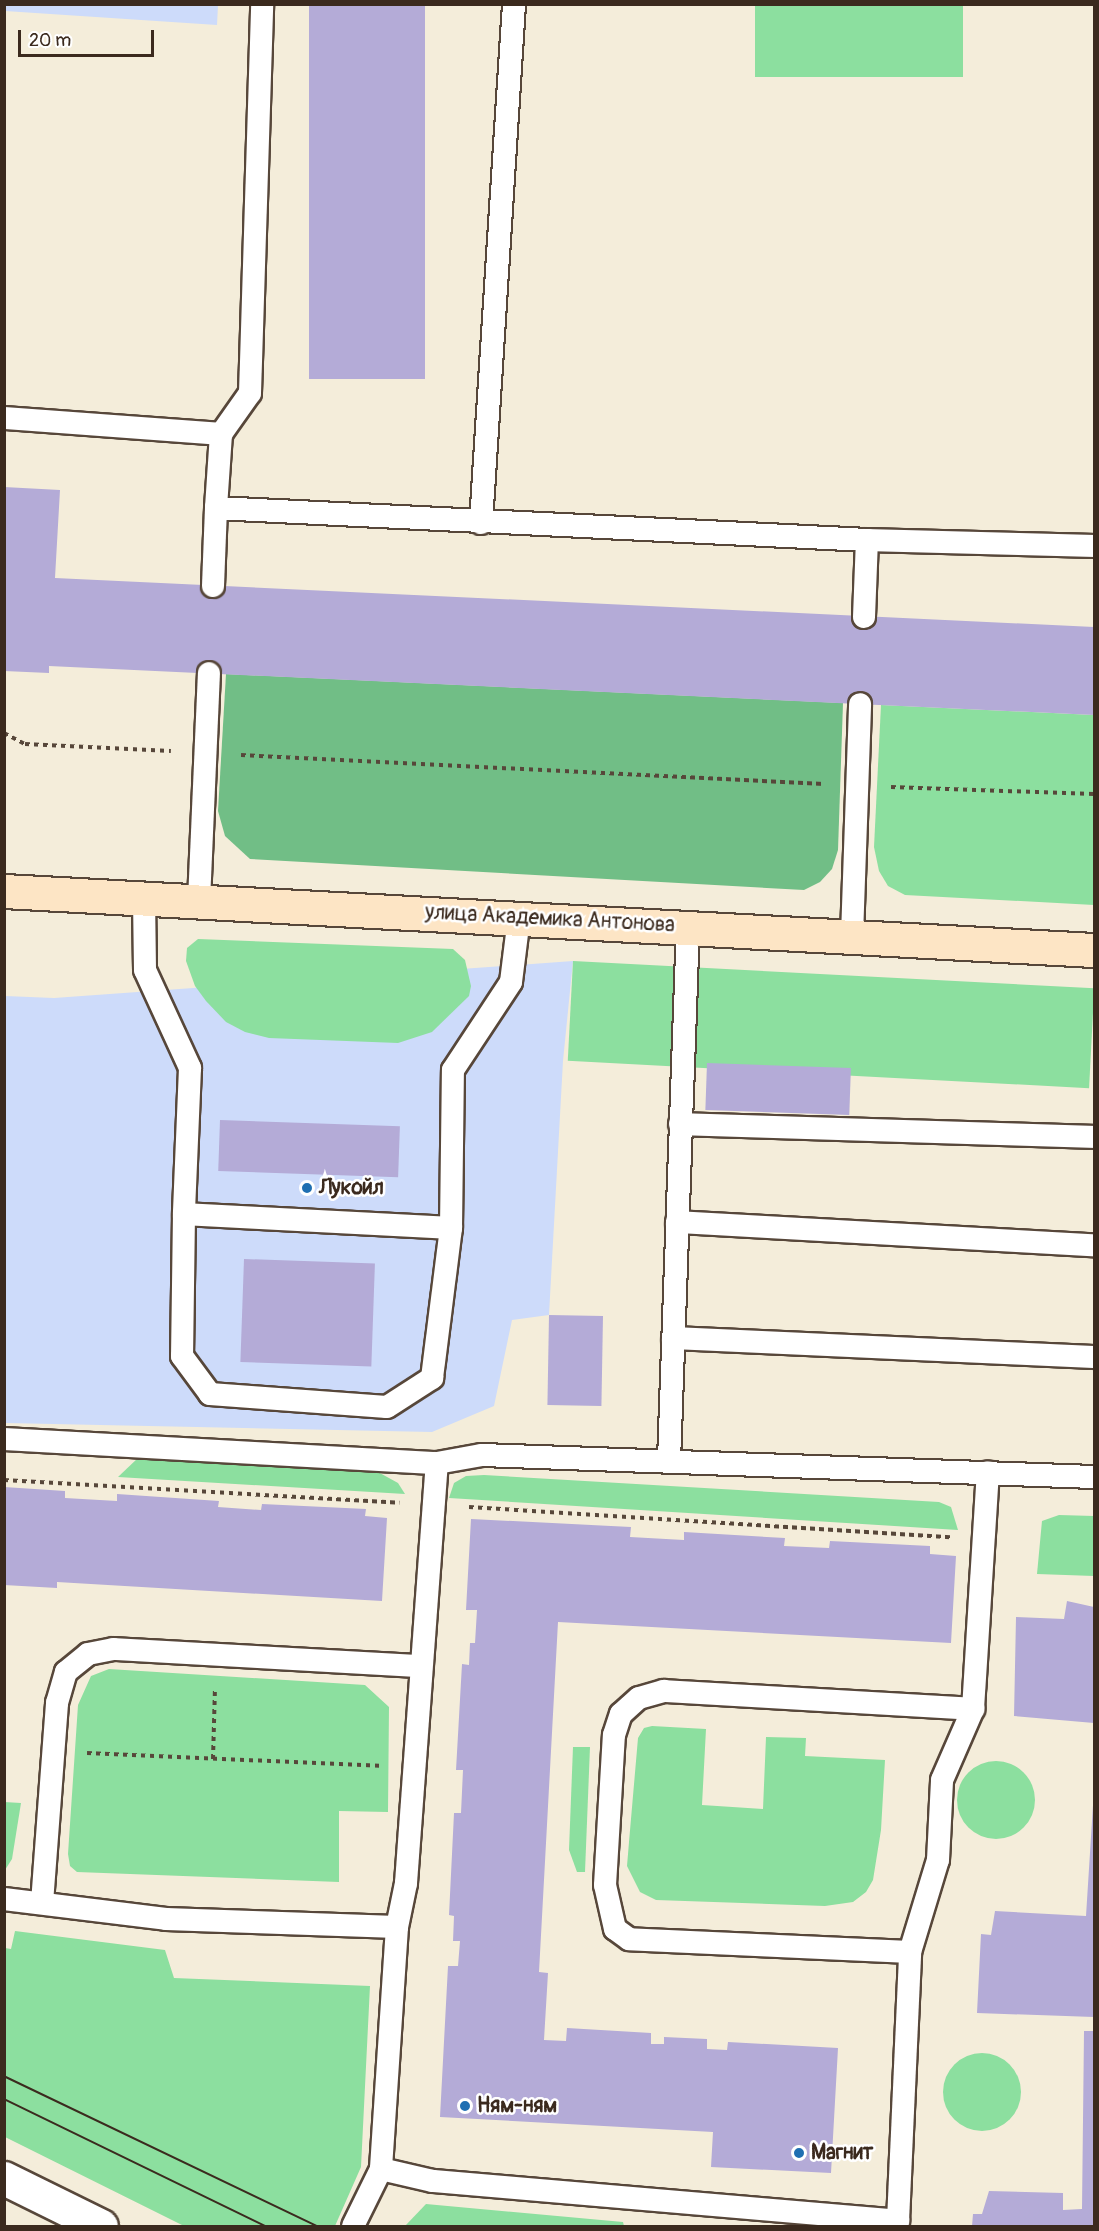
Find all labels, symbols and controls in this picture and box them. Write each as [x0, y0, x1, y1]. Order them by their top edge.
scale bar [21, 18, 158, 56]
text: 20 m [29, 29, 71, 52]
street label: улица Академика Антонова [424, 900, 676, 938]
place label: Лукойл [319, 1175, 384, 1201]
marker: Лукойл [300, 1181, 314, 1195]
place label: Ням-ням [477, 2093, 557, 2119]
marker: Ням-ням [458, 2099, 472, 2113]
place label: Магнит [811, 2140, 873, 2166]
marker: Магнит [792, 2146, 806, 2160]

